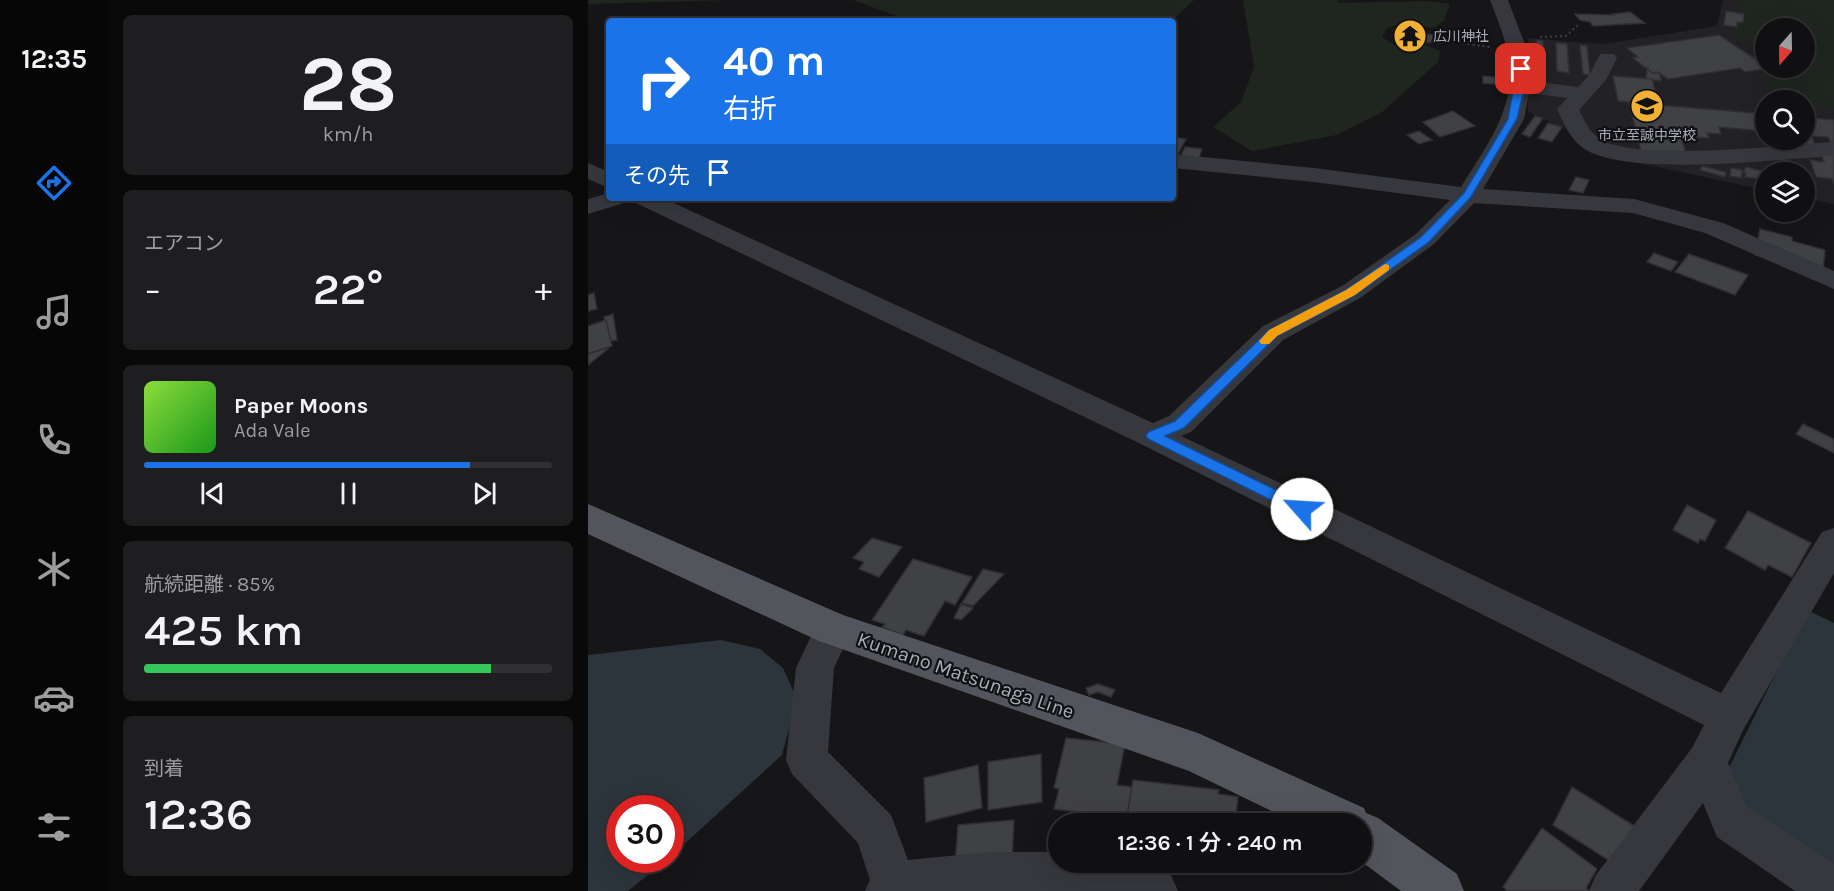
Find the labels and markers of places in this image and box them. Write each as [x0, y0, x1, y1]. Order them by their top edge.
temple icon: 広川神社 [1392, 18, 1428, 54]
place label: 広川神社 [1433, 28, 1489, 45]
pin [1495, 43, 1546, 94]
school or university icon: 市立至誠中学校 [1629, 88, 1665, 124]
place label: 市立至誠中学校 [1598, 127, 1696, 144]

